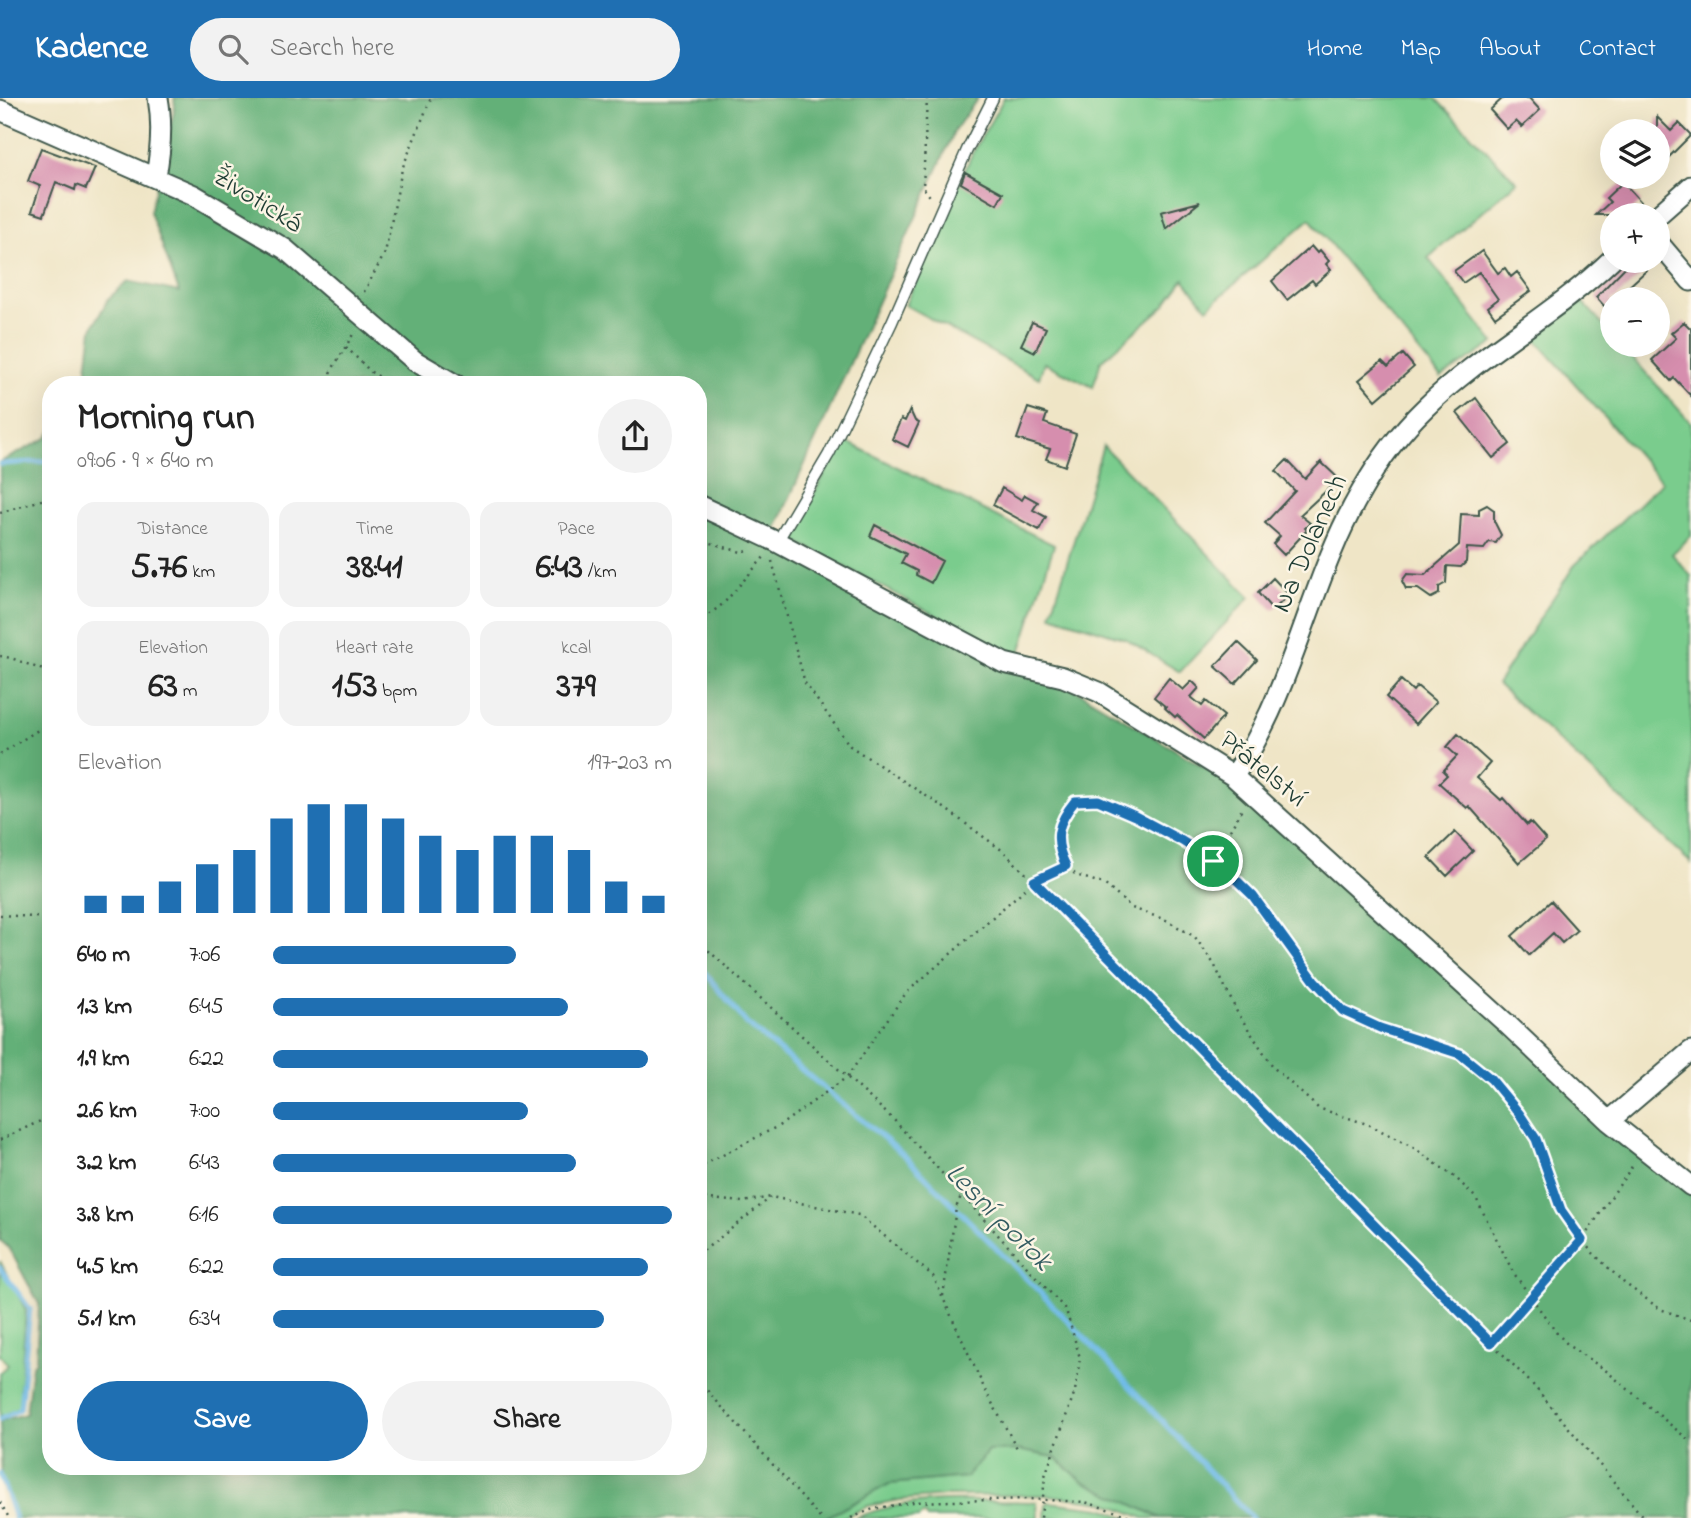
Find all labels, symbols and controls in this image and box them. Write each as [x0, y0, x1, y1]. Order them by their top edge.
search box [190, 18, 680, 81]
text: Kadence [35, 25, 148, 73]
icon: search [214, 30, 252, 68]
text: Search here [270, 30, 394, 68]
text: Home [1307, 32, 1363, 67]
text: Map [1401, 32, 1441, 67]
text: About [1479, 32, 1541, 67]
text: Contact [1579, 32, 1656, 67]
map controls [1600, 119, 1670, 357]
button: layers [1600, 119, 1670, 189]
street label: Životická [204, 157, 310, 245]
button: + [1600, 203, 1670, 273]
button: − [1600, 287, 1670, 357]
text: Morning run [77, 391, 255, 447]
button: share [598, 399, 672, 473]
text: 09:06 · 9 × 640 m [77, 445, 214, 478]
street label: Na Dolanech [1262, 468, 1360, 620]
text: Distance [138, 516, 208, 543]
text: Time [356, 516, 393, 543]
text: Pace [558, 516, 595, 543]
text: 5.76 [130, 543, 187, 594]
text: 38:41 [346, 543, 403, 594]
text: 6:43 [536, 543, 583, 594]
text: km [187, 559, 215, 586]
text: /km [583, 559, 617, 586]
text: Elevation [138, 635, 208, 662]
text: Heart rate [336, 635, 413, 662]
text: kcal [561, 635, 591, 662]
text: 63 [148, 662, 178, 713]
text: 153 [332, 662, 377, 713]
text: 379 [556, 662, 596, 713]
text: m [178, 678, 198, 705]
text: bpm [377, 678, 417, 705]
street label: Přátelství [1209, 721, 1315, 819]
text: Elevation [77, 747, 162, 780]
text: 197–203 m [587, 747, 672, 780]
pin [1183, 831, 1243, 891]
icon: arrive [1194, 842, 1232, 880]
text: 640 m [77, 939, 130, 972]
text: 7:06 [189, 939, 221, 972]
text: 1.3 km [77, 991, 132, 1024]
text: 6:45 [189, 991, 224, 1024]
text: 1.9 km [77, 1043, 130, 1076]
text: 6:22 [189, 1043, 224, 1076]
text: 2.6 km [77, 1095, 137, 1128]
text: 7:00 [189, 1095, 220, 1128]
text: 3.2 km [77, 1147, 136, 1180]
text: 6:43 [189, 1147, 220, 1180]
water label: Lesní potok [934, 1154, 1063, 1283]
text: 3.8 km [77, 1199, 134, 1232]
text: 6:16 [189, 1199, 219, 1232]
text: 4.5 km [77, 1251, 138, 1284]
text: 6:22 [189, 1251, 224, 1284]
text: 5.1 km [77, 1303, 136, 1336]
text: 6:34 [189, 1303, 220, 1336]
button: Save [77, 1381, 368, 1461]
button: Share [382, 1381, 672, 1461]

